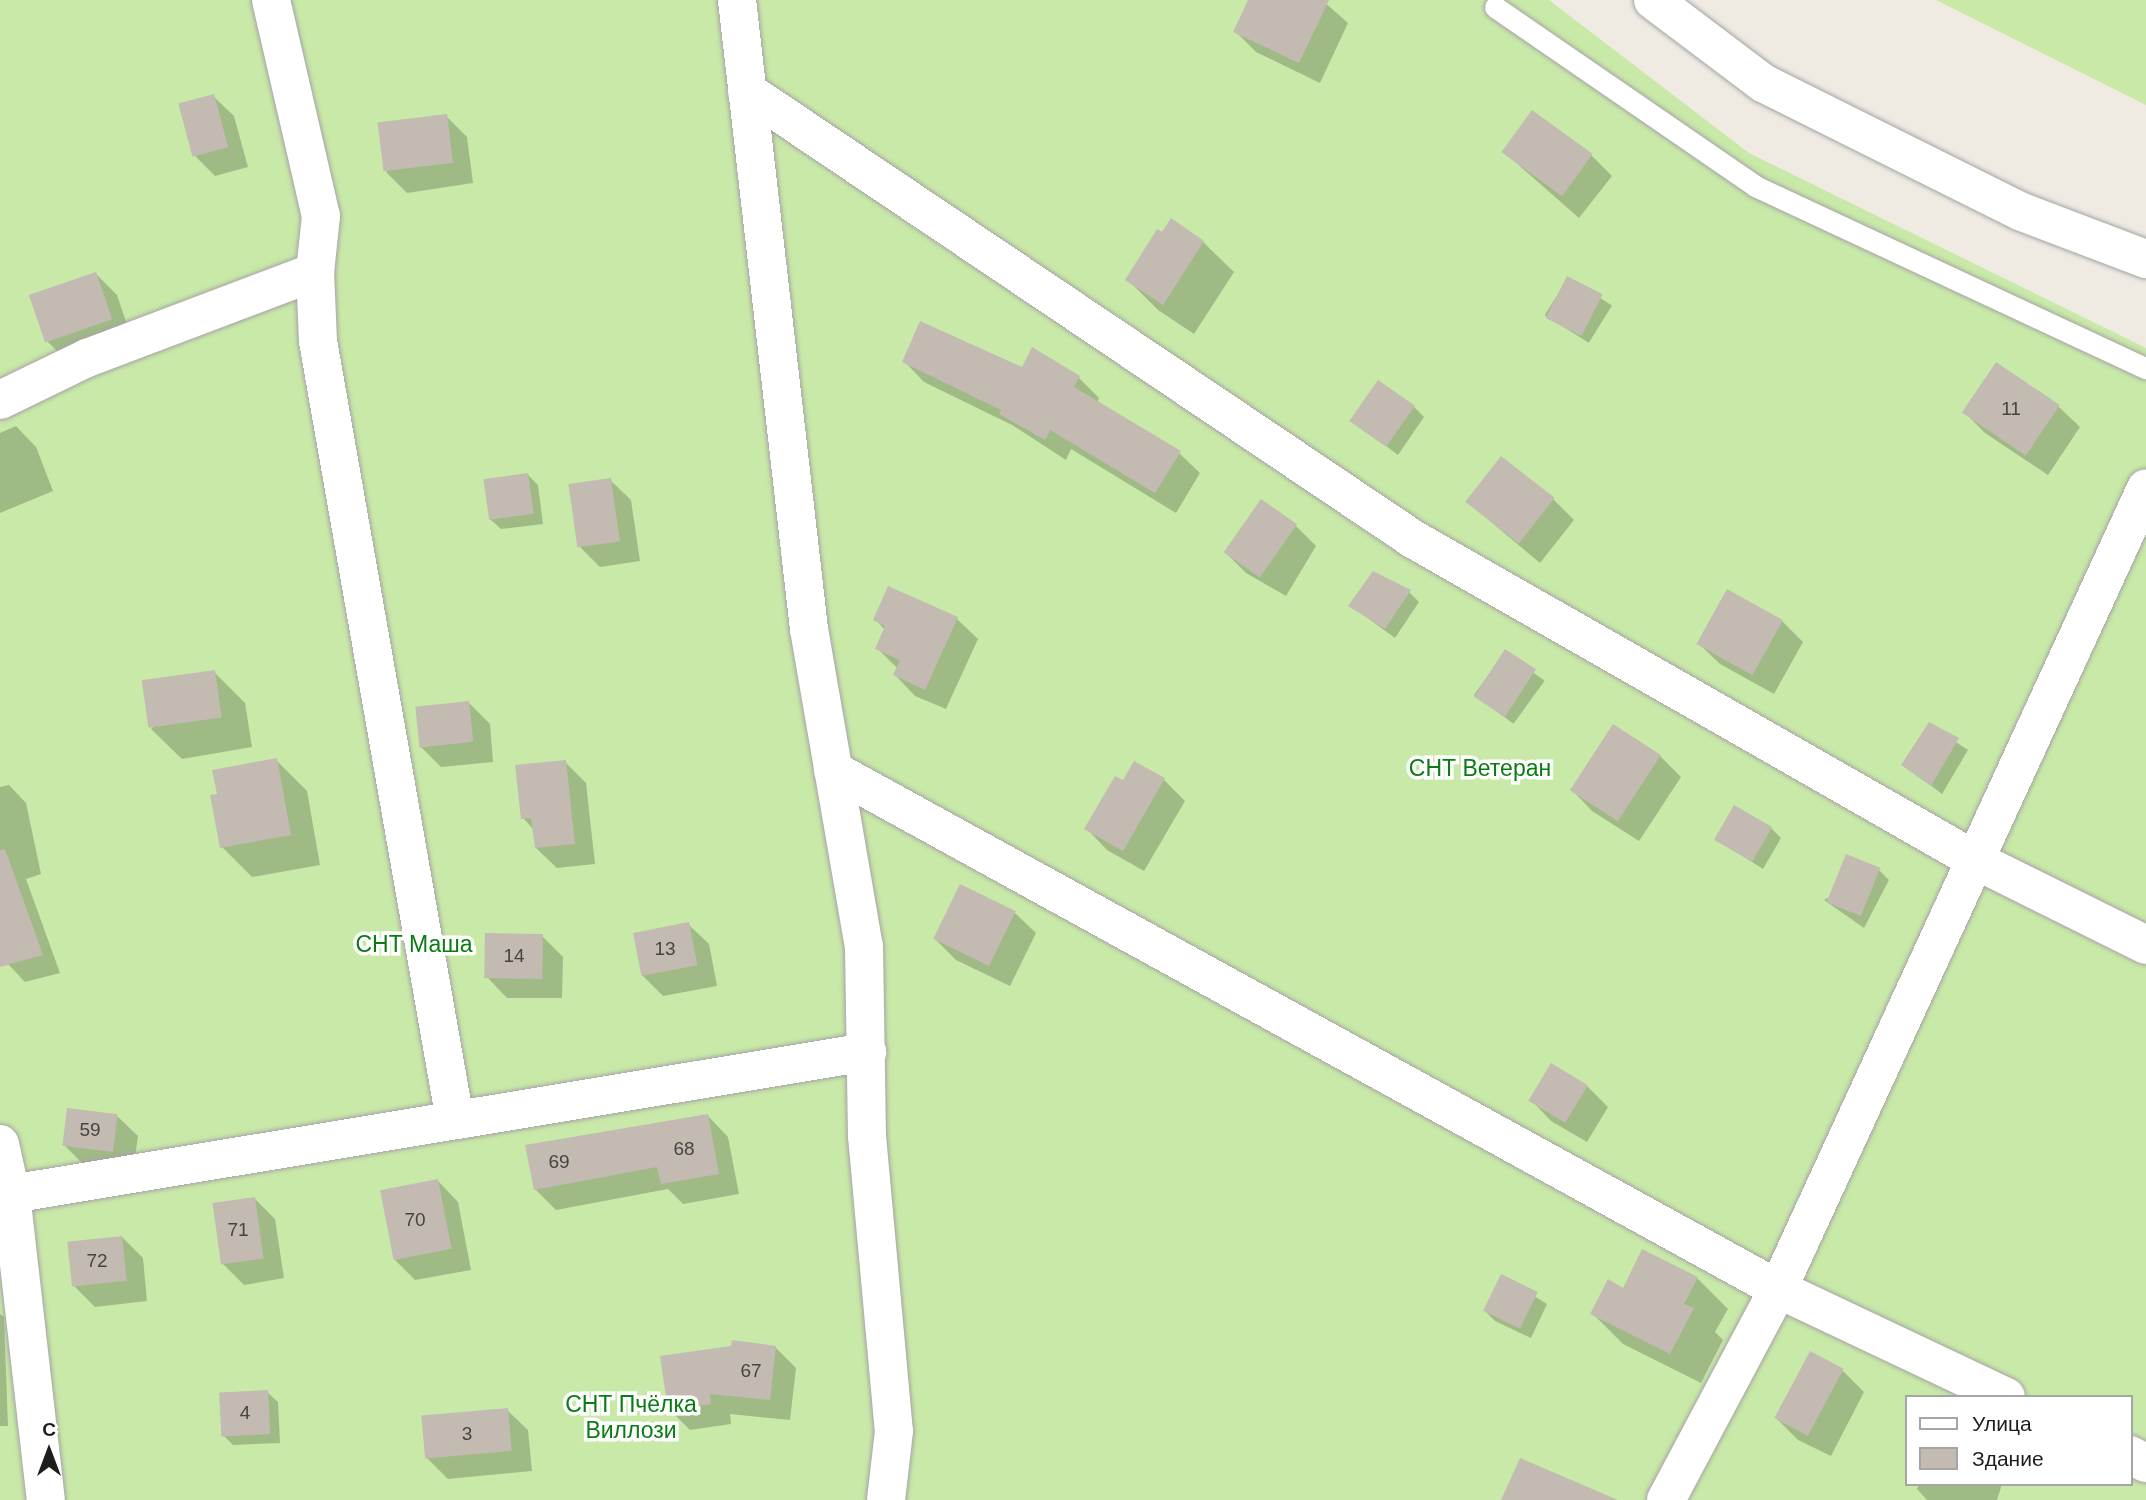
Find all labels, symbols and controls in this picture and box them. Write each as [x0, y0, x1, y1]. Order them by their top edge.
house number: 11 [2001, 398, 2021, 420]
park label: СНТ Ветеран [1409, 754, 1551, 782]
park label: СНТ Маша [355, 930, 473, 958]
house number: 13 [654, 938, 676, 960]
house number: 14 [503, 945, 525, 967]
house number: 59 [79, 1119, 101, 1141]
house number: 68 [673, 1138, 695, 1160]
house number: 69 [548, 1151, 570, 1173]
house number: 70 [404, 1209, 426, 1231]
house number: 71 [227, 1219, 249, 1241]
house number: 72 [86, 1250, 108, 1272]
house number: 67 [740, 1360, 762, 1382]
park label: СНТ Пчёлка Виллози [565, 1390, 697, 1444]
legend [1904, 1395, 2132, 1486]
house number: 4 [240, 1402, 250, 1424]
text: Улица [1972, 1412, 2032, 1435]
north arrow [14, 1416, 84, 1486]
text: С [42, 1419, 56, 1440]
house number: 3 [462, 1423, 472, 1445]
text: Здание [1972, 1447, 2044, 1470]

